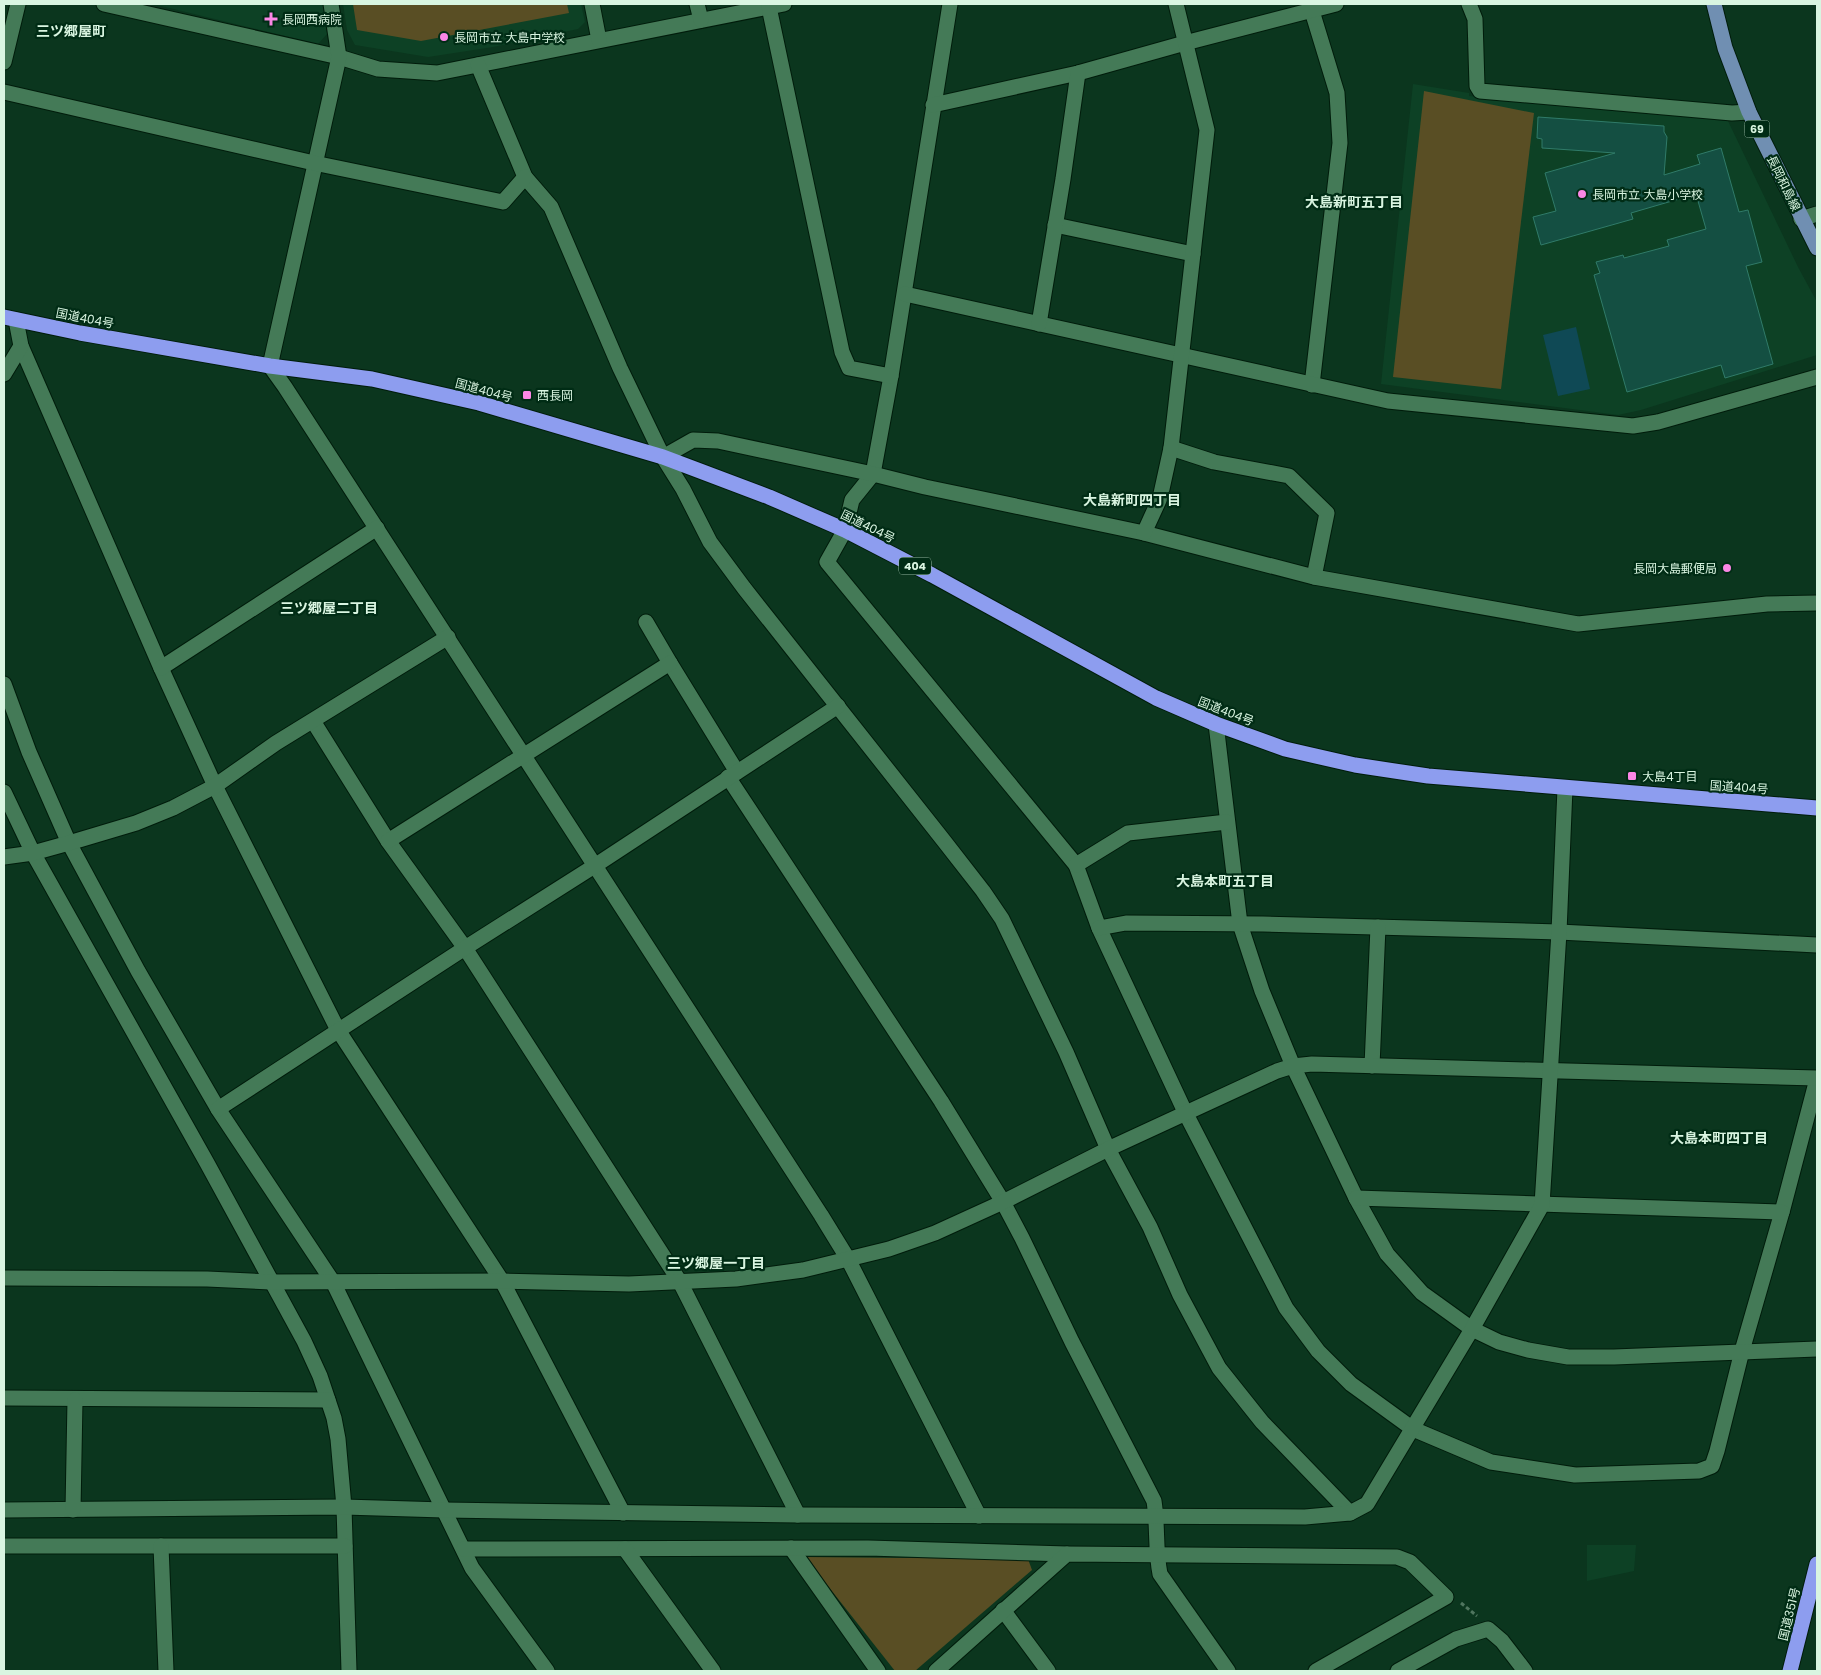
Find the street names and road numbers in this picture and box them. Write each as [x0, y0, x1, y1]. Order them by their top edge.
road number: 69 [1744, 120, 1770, 138]
street label: 長岡和島線 [1763, 152, 1805, 214]
street label: 国道404号 [55, 304, 115, 332]
street label: 国道404号 [453, 374, 515, 406]
street label: 国道404号 [838, 506, 898, 546]
road number: 404 [899, 558, 931, 574]
street label: 国道404号 [1196, 693, 1256, 729]
street label: 国道404号 [1709, 776, 1769, 798]
street label: 国道351号 [1774, 1586, 1804, 1642]

